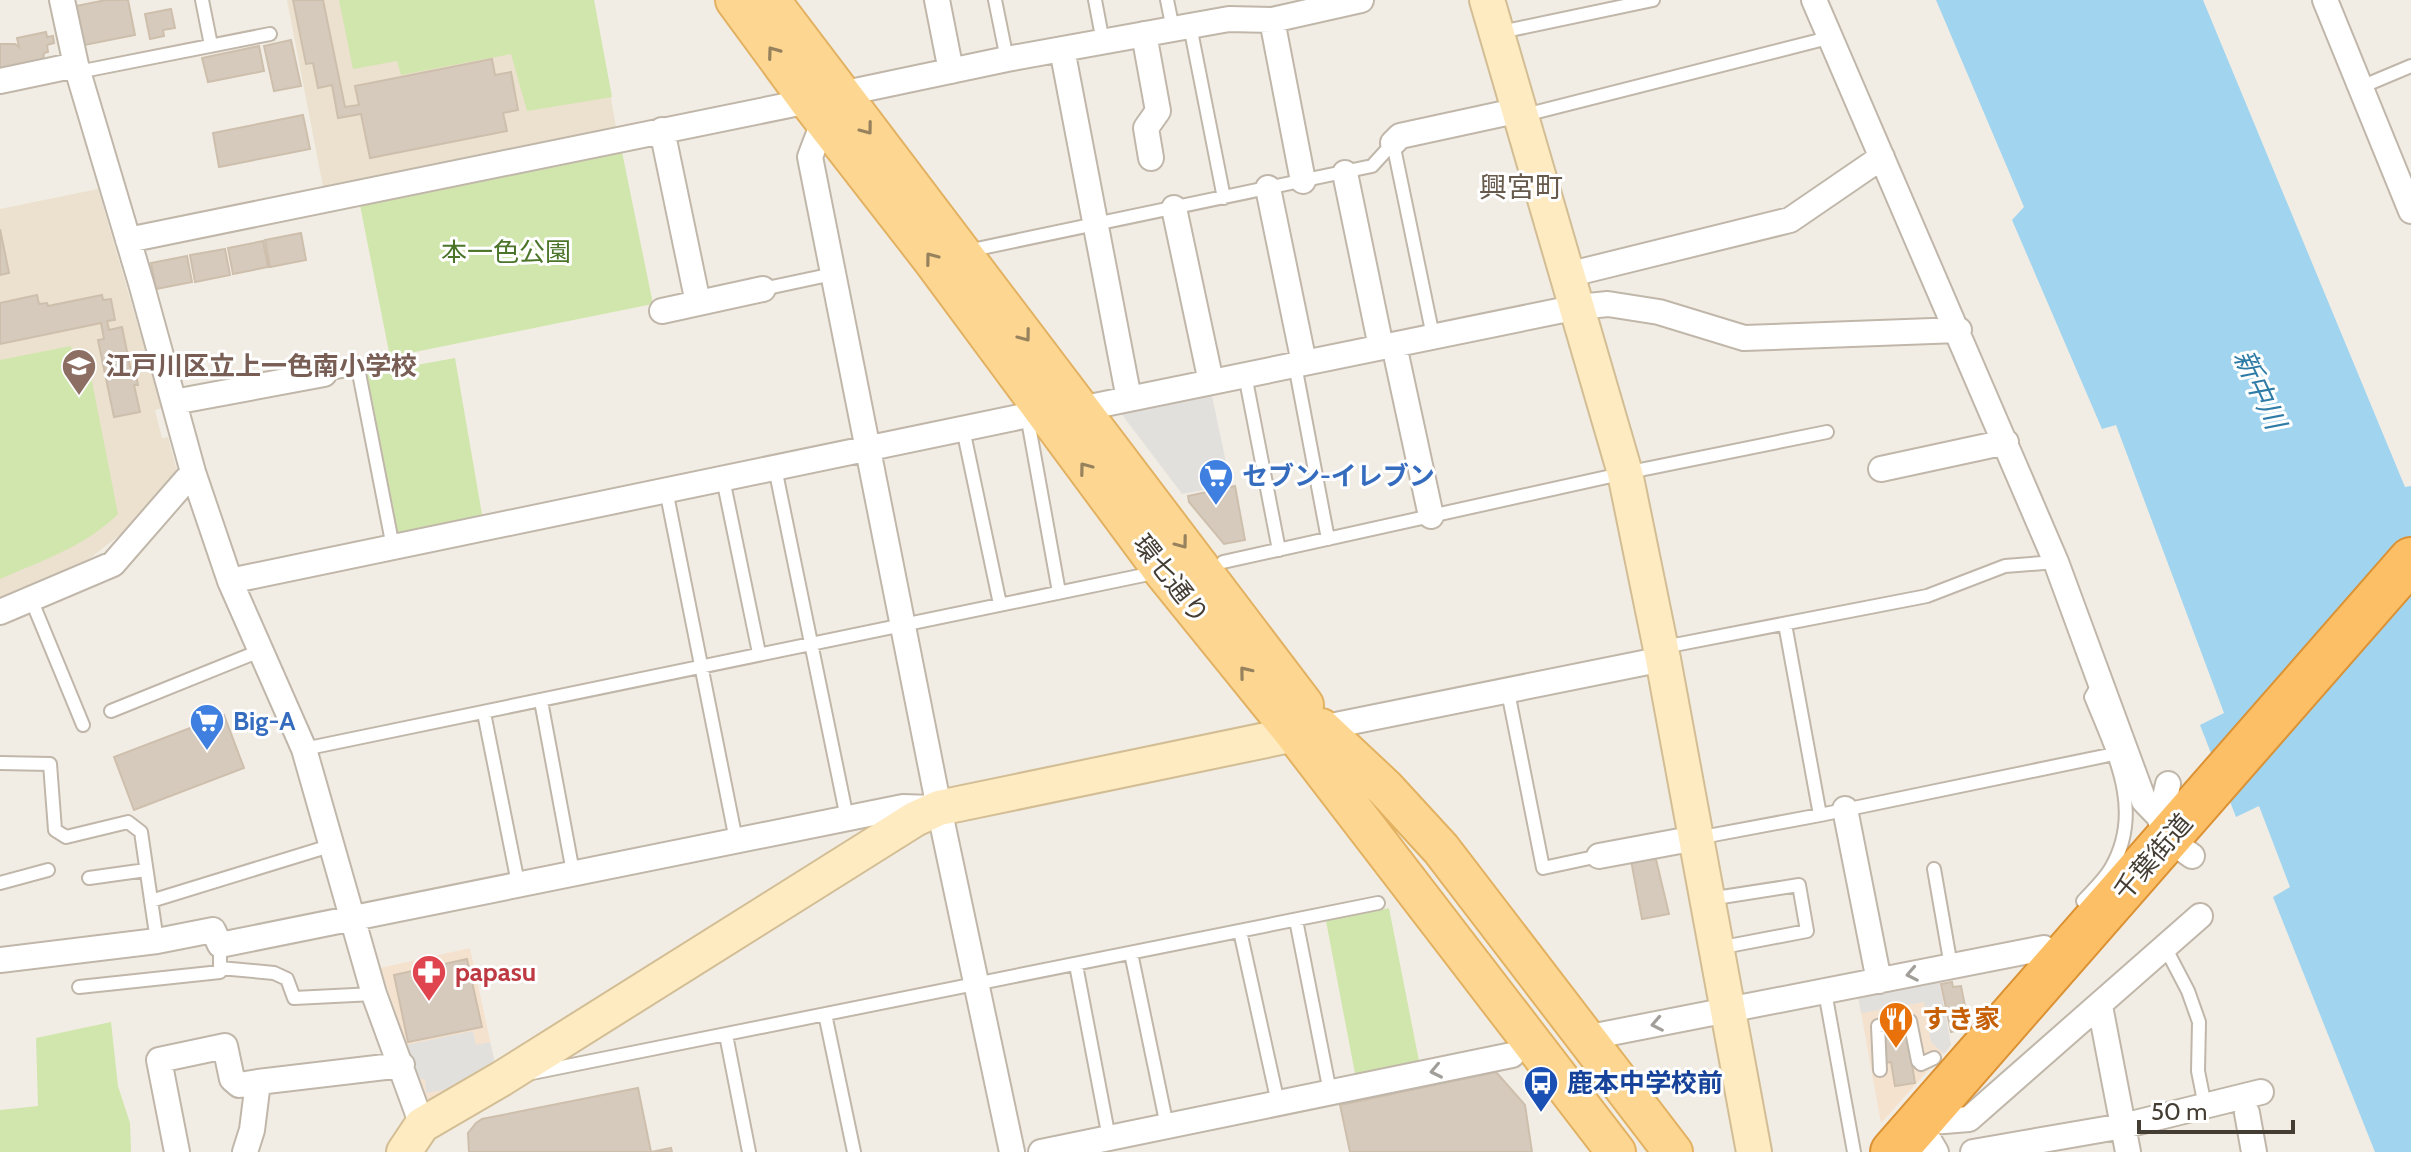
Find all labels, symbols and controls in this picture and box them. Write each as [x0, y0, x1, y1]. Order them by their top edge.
one-way arrow [768, 46, 783, 60]
one-way arrow [858, 120, 872, 135]
district label: 興宮町 [1479, 170, 1563, 204]
park label: 本一色公園 [441, 236, 571, 268]
one-way arrow [927, 252, 941, 267]
one-way arrow [1015, 327, 1029, 342]
water label: 新中川 [2227, 344, 2294, 437]
school or university icon: 江戸川区立上一色南小学校 [60, 347, 98, 397]
place label: 江戸川区立上一色南小学校 [105, 350, 417, 382]
supermarket icon: セブン-イレブン [1197, 457, 1235, 507]
place label: セブン-イレブン [1242, 460, 1435, 492]
one-way arrow [1081, 462, 1095, 476]
street label: 環七通り [1126, 528, 1216, 630]
one-way arrow [1172, 535, 1186, 549]
one-way arrow [1240, 667, 1255, 682]
supermarket icon: Big-A [188, 702, 226, 752]
place label: Big-A [233, 705, 296, 737]
street label: 千葉街道 [2107, 807, 2199, 907]
pharmacy icon: papasu [410, 953, 448, 1003]
place label: papasu [455, 956, 536, 988]
one-way arrow [1906, 965, 1920, 982]
restaurant icon: すき家 [1877, 1000, 1915, 1050]
place label: すき家 [1922, 1003, 2000, 1035]
one-way arrow [1651, 1015, 1664, 1032]
one-way arrow [1430, 1062, 1443, 1079]
bus stop icon: 鹿本中学校前 [1522, 1064, 1560, 1114]
place label: 鹿本中学校前 [1567, 1067, 1723, 1099]
scale bar [2139, 1084, 2293, 1134]
text: 50 m [2151, 1097, 2207, 1126]

